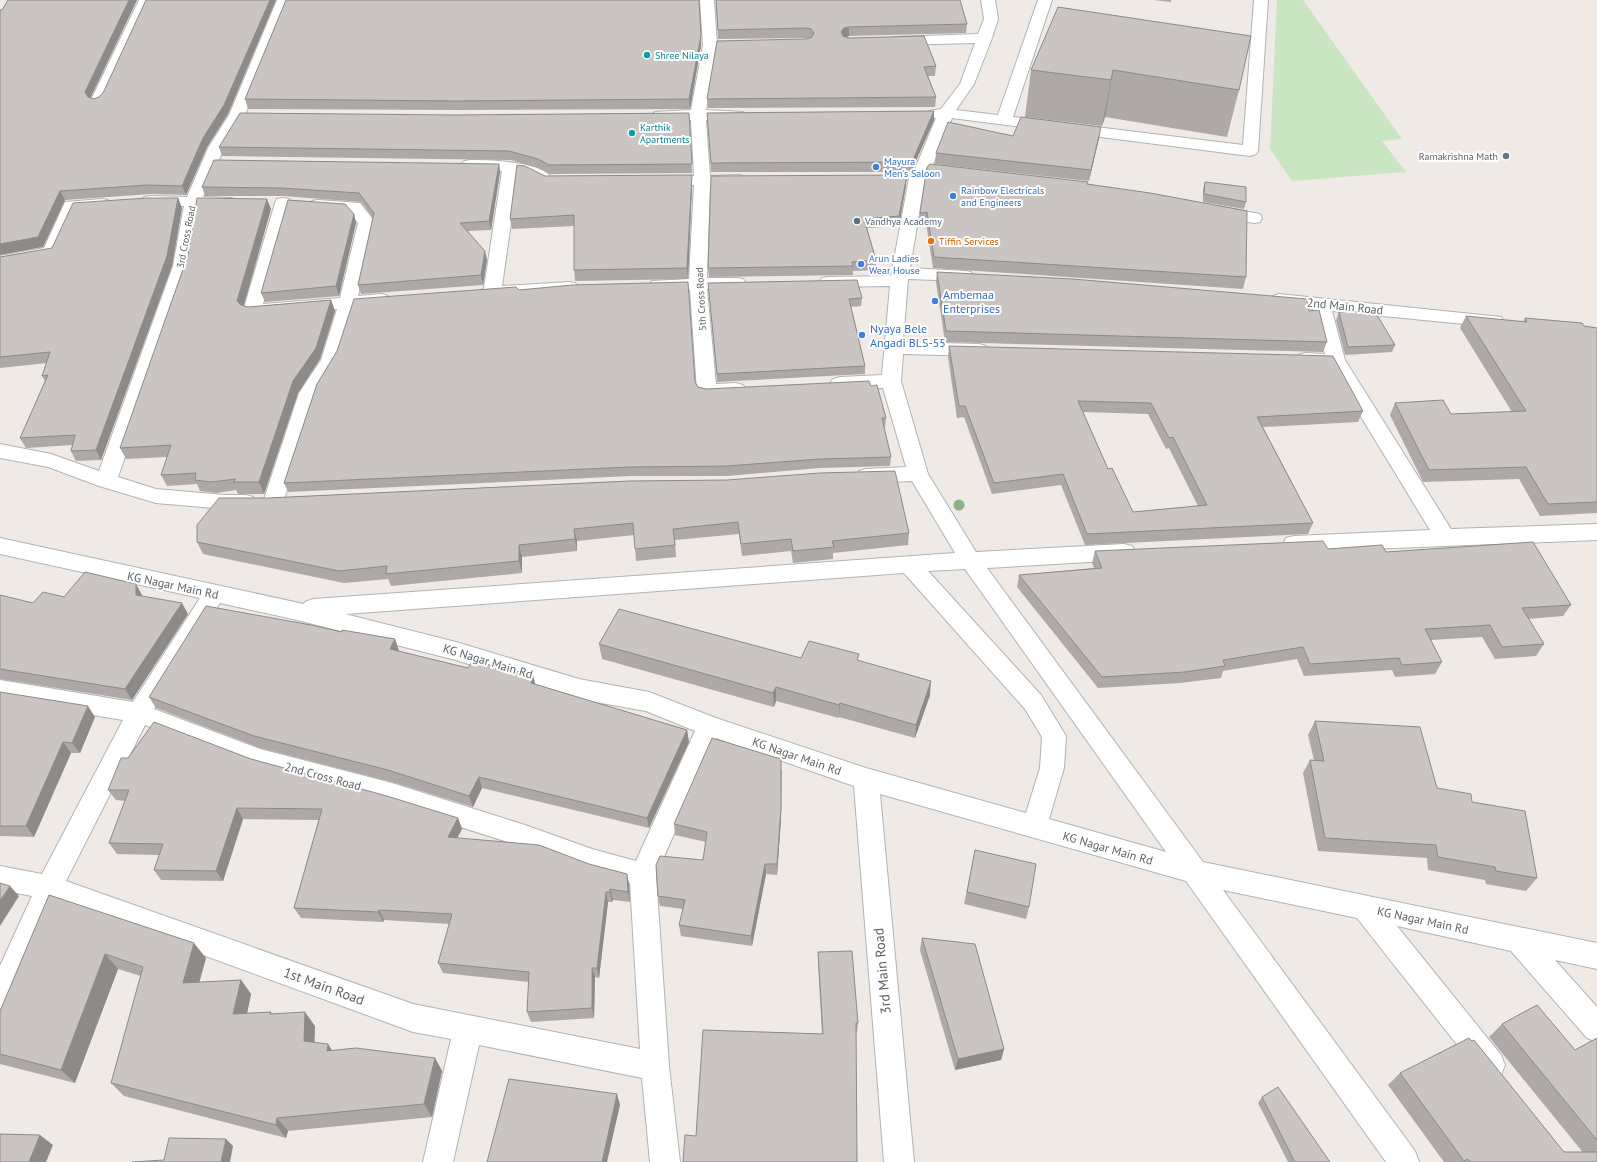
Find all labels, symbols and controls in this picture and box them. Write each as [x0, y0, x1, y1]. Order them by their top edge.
place label: Shree Nilaya [655, 49, 709, 62]
marker: Shree Nilaya [642, 50, 652, 60]
place label: Karthik Apartments [640, 121, 690, 146]
marker: Karthik Apartments [627, 128, 637, 138]
place label: Ramakrishna Math [1419, 150, 1498, 163]
marker: Ramakrishna Math [1501, 151, 1511, 161]
place label: Mayura Men's Saloon [884, 155, 940, 180]
marker: Mayura Men's Saloon [871, 162, 881, 172]
place label: Rainbow Electricals and Engineers [961, 184, 1044, 209]
marker: Rainbow Electricals and Engineers [948, 191, 958, 201]
street label: 3rd Cross Road [174, 205, 198, 269]
place label: Vandhya Academy [864, 215, 942, 228]
marker: Vandhya Academy [852, 216, 862, 226]
place label: Tiffin Services [939, 235, 999, 248]
marker: Tiffin Services [926, 236, 936, 246]
place label: Arun Ladies Wear House [869, 252, 920, 277]
marker: Arun Ladies Wear House [856, 259, 866, 269]
street label: 5th Cross Road [693, 267, 709, 331]
place label: Ambemaa Enterprises [943, 287, 1000, 316]
street label: 2nd Main Road [1306, 295, 1384, 317]
marker: Ambemaa Enterprises [930, 296, 940, 306]
place label: Nyaya Bele Angadi BLS-55 [870, 321, 946, 350]
marker: Nyaya Bele Angadi BLS-55 [857, 330, 867, 340]
street label: KG Nagar Main Rd [126, 568, 220, 602]
street label: KG Nagar Main Rd [441, 640, 535, 682]
street label: KG Nagar Main Rd [751, 734, 843, 778]
street label: 2nd Cross Road [283, 759, 363, 793]
street label: KG Nagar Main Rd [1061, 828, 1155, 868]
street label: KG Nagar Main Rd [1376, 903, 1470, 937]
street label: 3rd Main Road [869, 927, 895, 1015]
street label: 1st Main Road [281, 963, 367, 1009]

